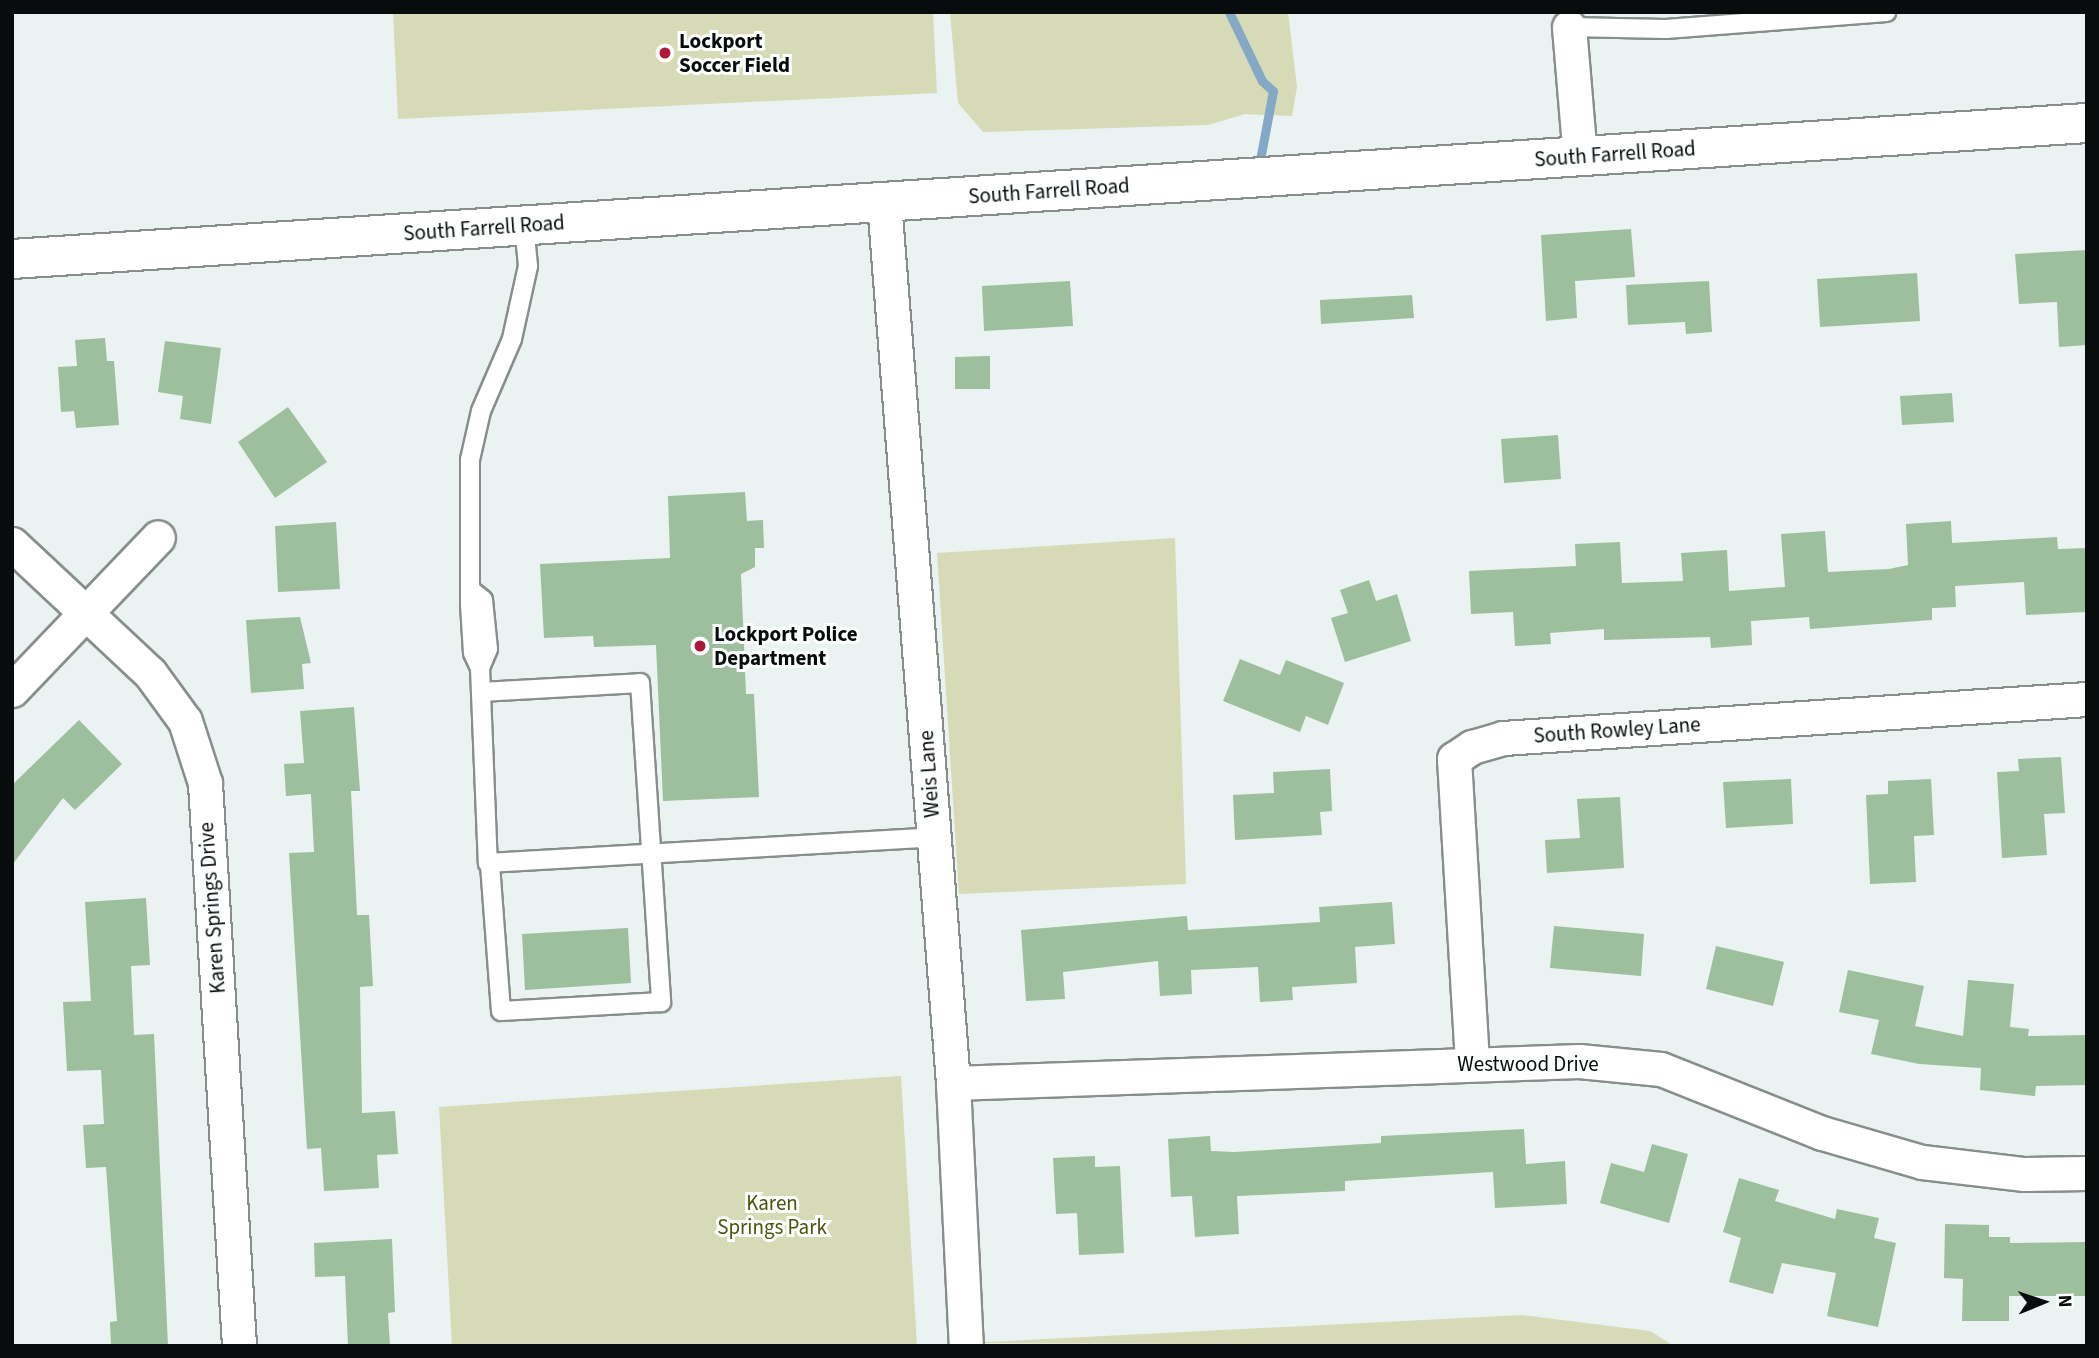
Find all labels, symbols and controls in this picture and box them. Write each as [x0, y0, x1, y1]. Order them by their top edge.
place label: Lockport Soccer Field [679, 28, 790, 78]
marker: Lockport Soccer Field [657, 45, 673, 61]
street label: South Farrell Road [1533, 136, 1697, 172]
street label: South Farrell Road [967, 173, 1131, 209]
street label: South Farrell Road [402, 210, 566, 246]
place label: Lockport Police Department [714, 621, 858, 671]
marker: Lockport Police Department [692, 638, 708, 654]
street label: South Rowley Lane [1533, 712, 1701, 748]
street label: Weis Lane [913, 729, 945, 819]
street label: Karen Springs Drive [193, 821, 231, 995]
street label: Westwood Drive [1457, 1051, 1599, 1077]
park label: Karen Springs Park [717, 1190, 827, 1240]
north arrow [2008, 1267, 2078, 1337]
text: N [2051, 1294, 2078, 1308]

